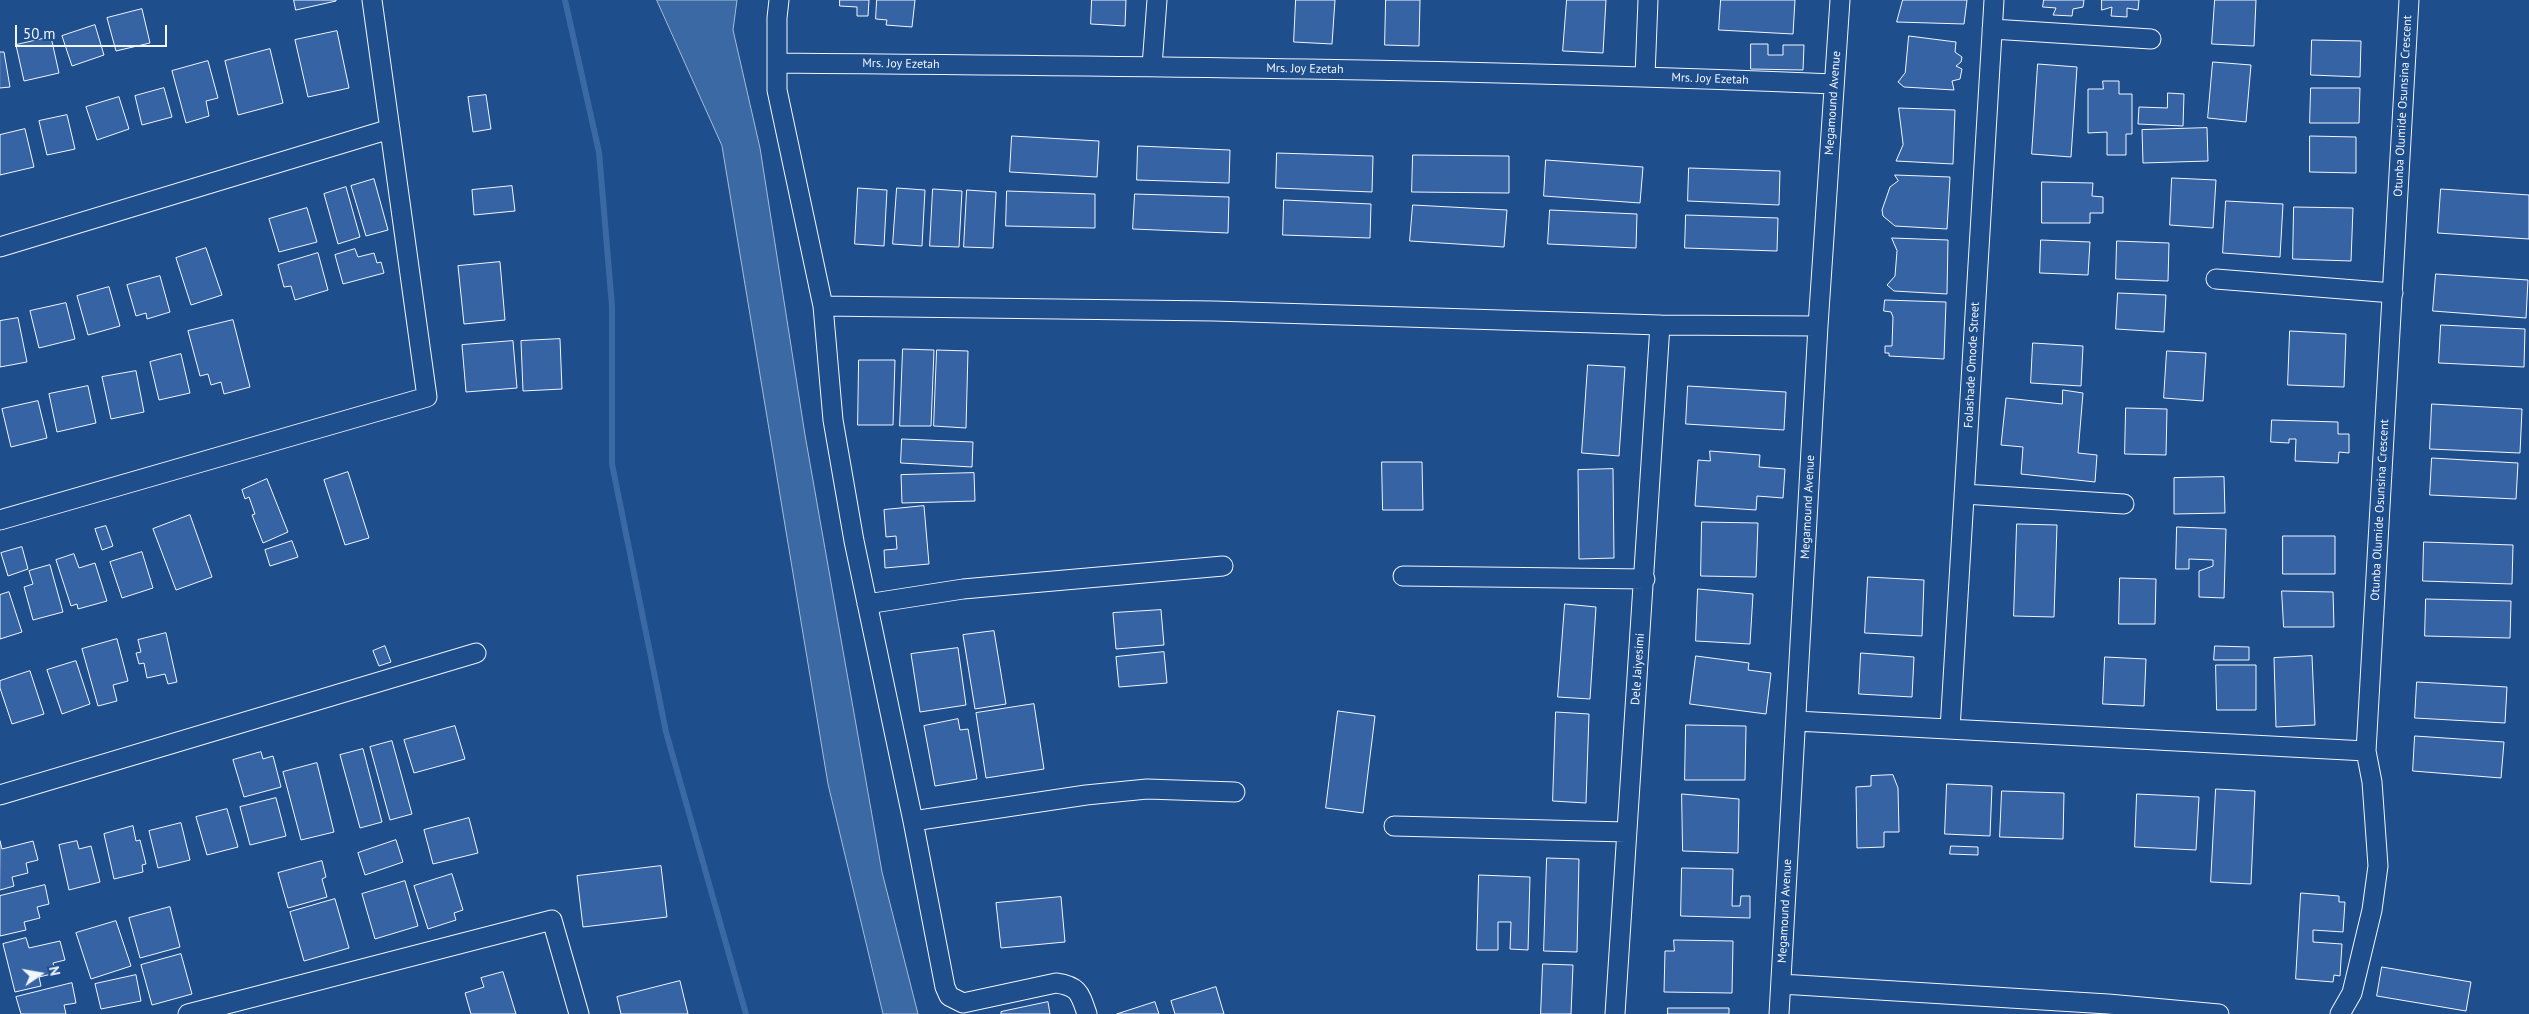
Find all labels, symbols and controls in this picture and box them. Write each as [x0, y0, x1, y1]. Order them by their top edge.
scale bar [18, 15, 170, 47]
street label: Otunba Olumide Osunsina Crescent [2391, 15, 2415, 197]
text: 50 m [23, 24, 56, 43]
street label: Megamound Avenue [1822, 51, 1844, 155]
street label: Mrs. Joy Ezetah [862, 56, 940, 72]
street label: Mrs. Joy Ezetah [1266, 61, 1344, 77]
street label: Mrs. Joy Ezetah [1671, 70, 1749, 88]
street label: Folashade Omode Street [1962, 302, 1982, 428]
street label: Otunba Olumide Osunsina Crescent [2368, 419, 2392, 601]
street label: Megamound Avenue [1798, 455, 1818, 559]
street label: Dele Jaiyesimi [1628, 632, 1648, 706]
street label: Megamound Avenue [1775, 859, 1795, 963]
north arrow [15, 949, 65, 999]
text: N [45, 965, 64, 977]

